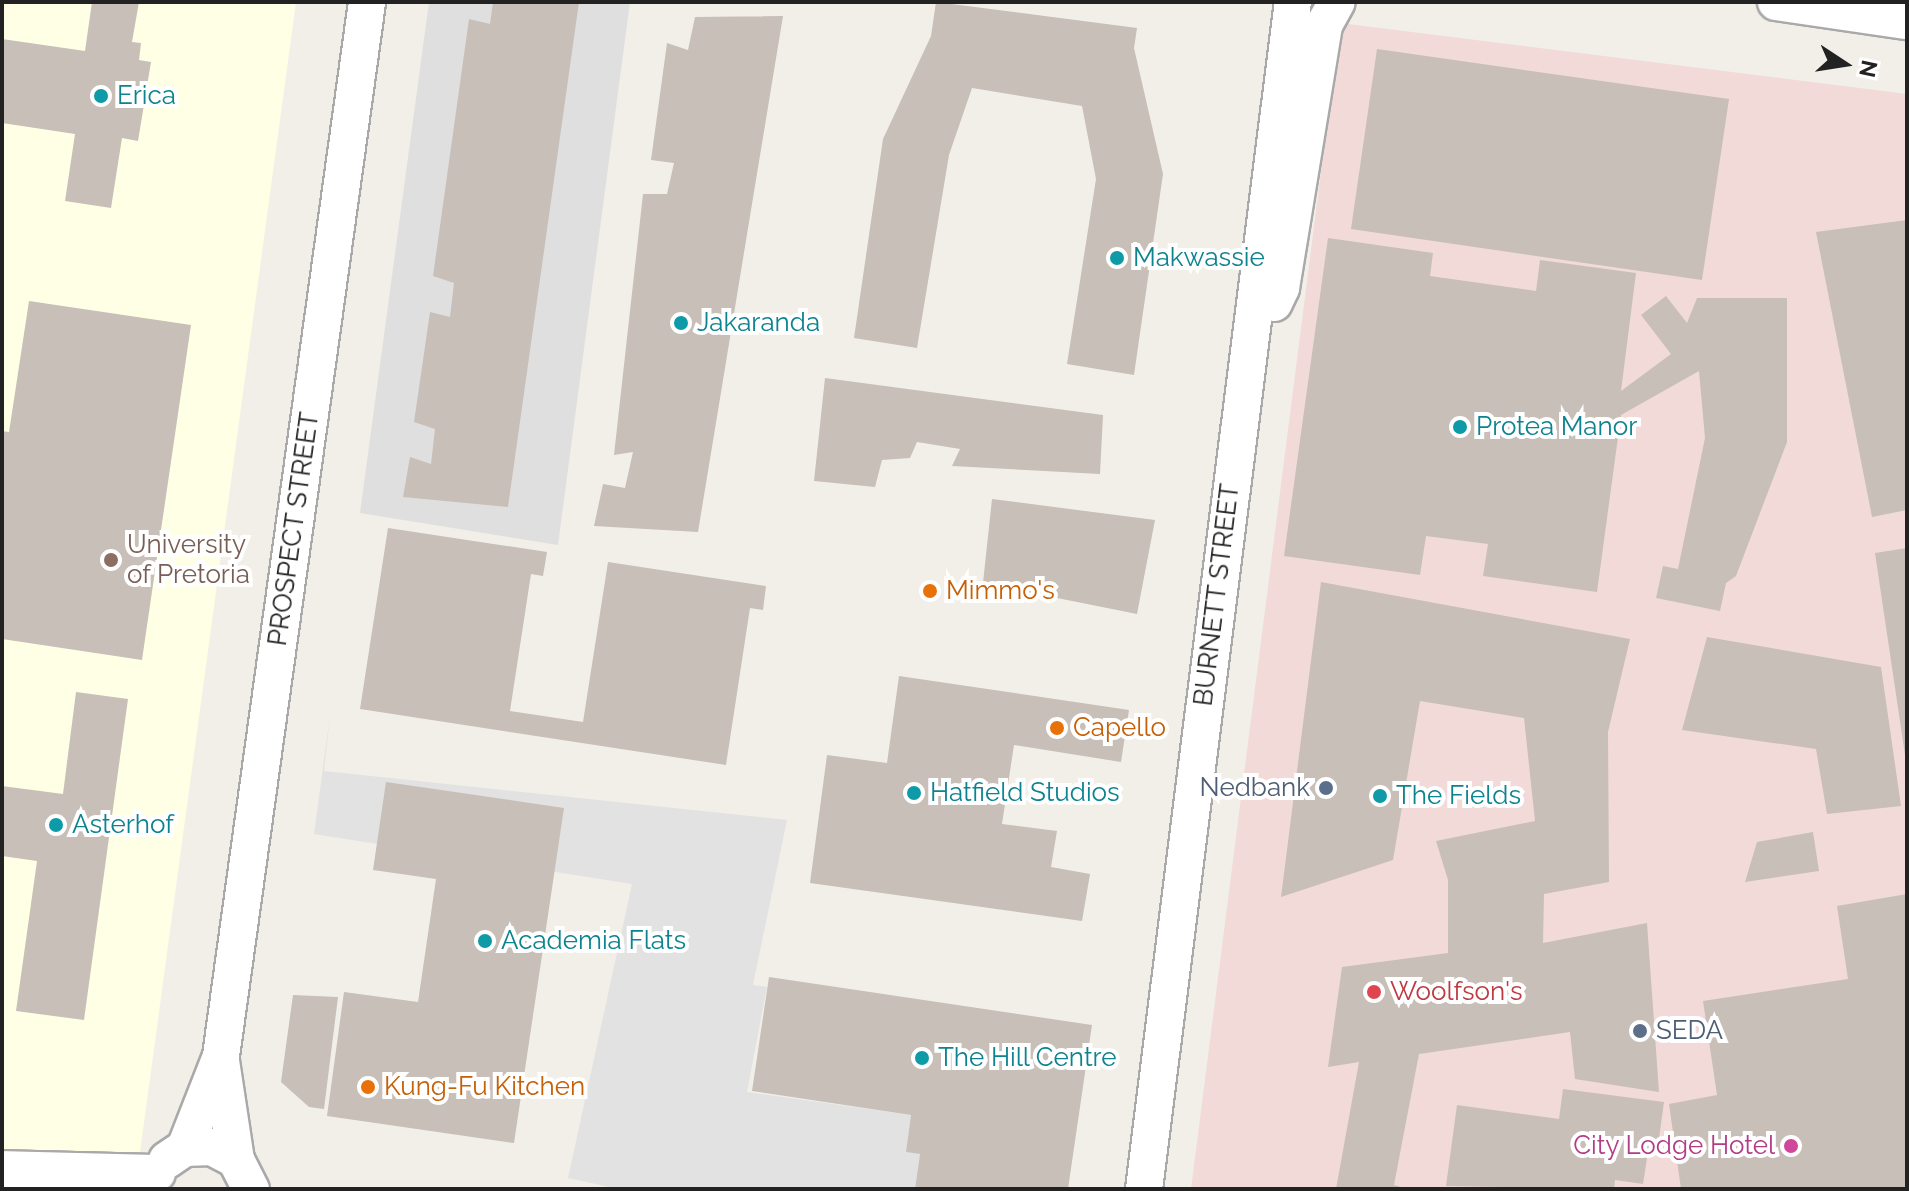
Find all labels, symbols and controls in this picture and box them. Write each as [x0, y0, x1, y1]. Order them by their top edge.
north arrow [1805, 24, 1885, 104]
text: N [1854, 58, 1883, 80]
place label: Erica [117, 80, 176, 112]
marker: Erica [92, 87, 110, 105]
place label: Makwassie [1133, 242, 1265, 274]
marker: Makwassie [1108, 249, 1126, 267]
place label: Jakaranda [697, 307, 820, 339]
marker: Jakaranda [672, 314, 690, 332]
street label: PROSPECT STREET [262, 410, 326, 648]
place label: Protea Manor [1476, 411, 1637, 443]
marker: Protea Manor [1451, 418, 1469, 436]
street label: BURNETT STREET [1188, 482, 1246, 708]
place label: University of Pretoria [127, 529, 250, 590]
marker: University of Pretoria [102, 551, 120, 569]
place label: Mimmo's [946, 575, 1055, 607]
marker: Mimmo's [921, 582, 939, 600]
place label: Capello [1073, 712, 1166, 744]
marker: Capello [1048, 719, 1066, 737]
place label: Nedbank [1200, 772, 1310, 804]
place label: Hatfield Studios [930, 777, 1120, 809]
marker: Nedbank [1317, 779, 1335, 797]
place label: The Fields [1396, 780, 1521, 812]
marker: Hatfield Studios [905, 784, 923, 802]
marker: The Fields [1371, 787, 1389, 805]
place label: Asterhof [72, 809, 174, 841]
marker: Asterhof [47, 816, 65, 834]
place label: Academia Flats [501, 925, 686, 957]
marker: Academia Flats [476, 932, 494, 950]
place label: Woolfson's [1390, 976, 1522, 1008]
marker: Woolfson's [1365, 983, 1383, 1001]
place label: SEDA [1656, 1015, 1723, 1047]
marker: SEDA [1631, 1022, 1649, 1040]
place label: The Hill Centre [938, 1042, 1117, 1074]
marker: The Hill Centre [913, 1049, 931, 1067]
place label: Kung-Fu Kitchen [384, 1071, 585, 1103]
marker: Kung-Fu Kitchen [359, 1078, 377, 1096]
place label: City Lodge Hotel [1573, 1130, 1775, 1162]
marker: City Lodge Hotel [1782, 1137, 1800, 1155]

